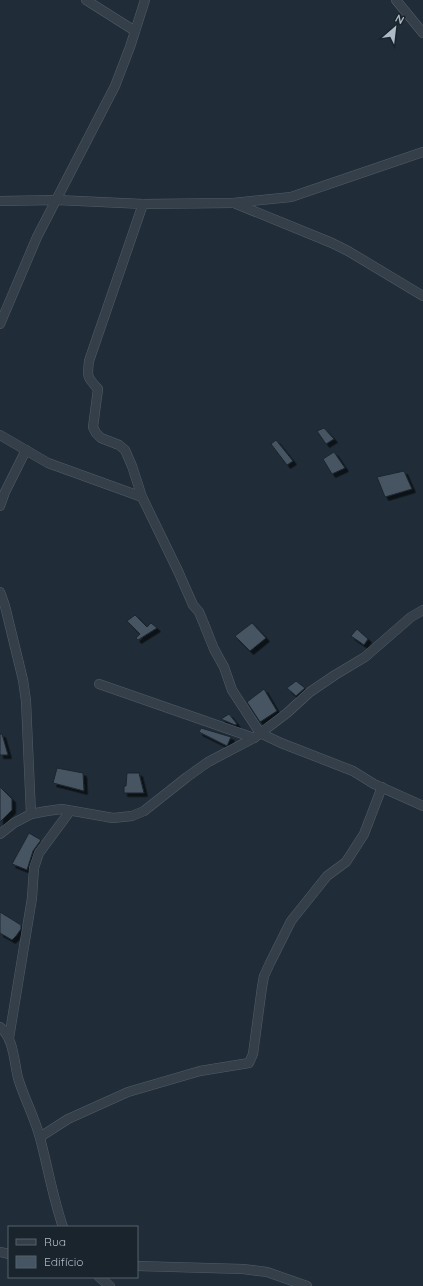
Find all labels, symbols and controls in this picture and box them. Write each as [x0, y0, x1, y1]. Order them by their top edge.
north arrow [375, 8, 415, 48]
text: N [393, 11, 407, 27]
legend [8, 1226, 138, 1278]
text: Rua [44, 1234, 66, 1249]
text: Edifício [44, 1254, 84, 1269]

